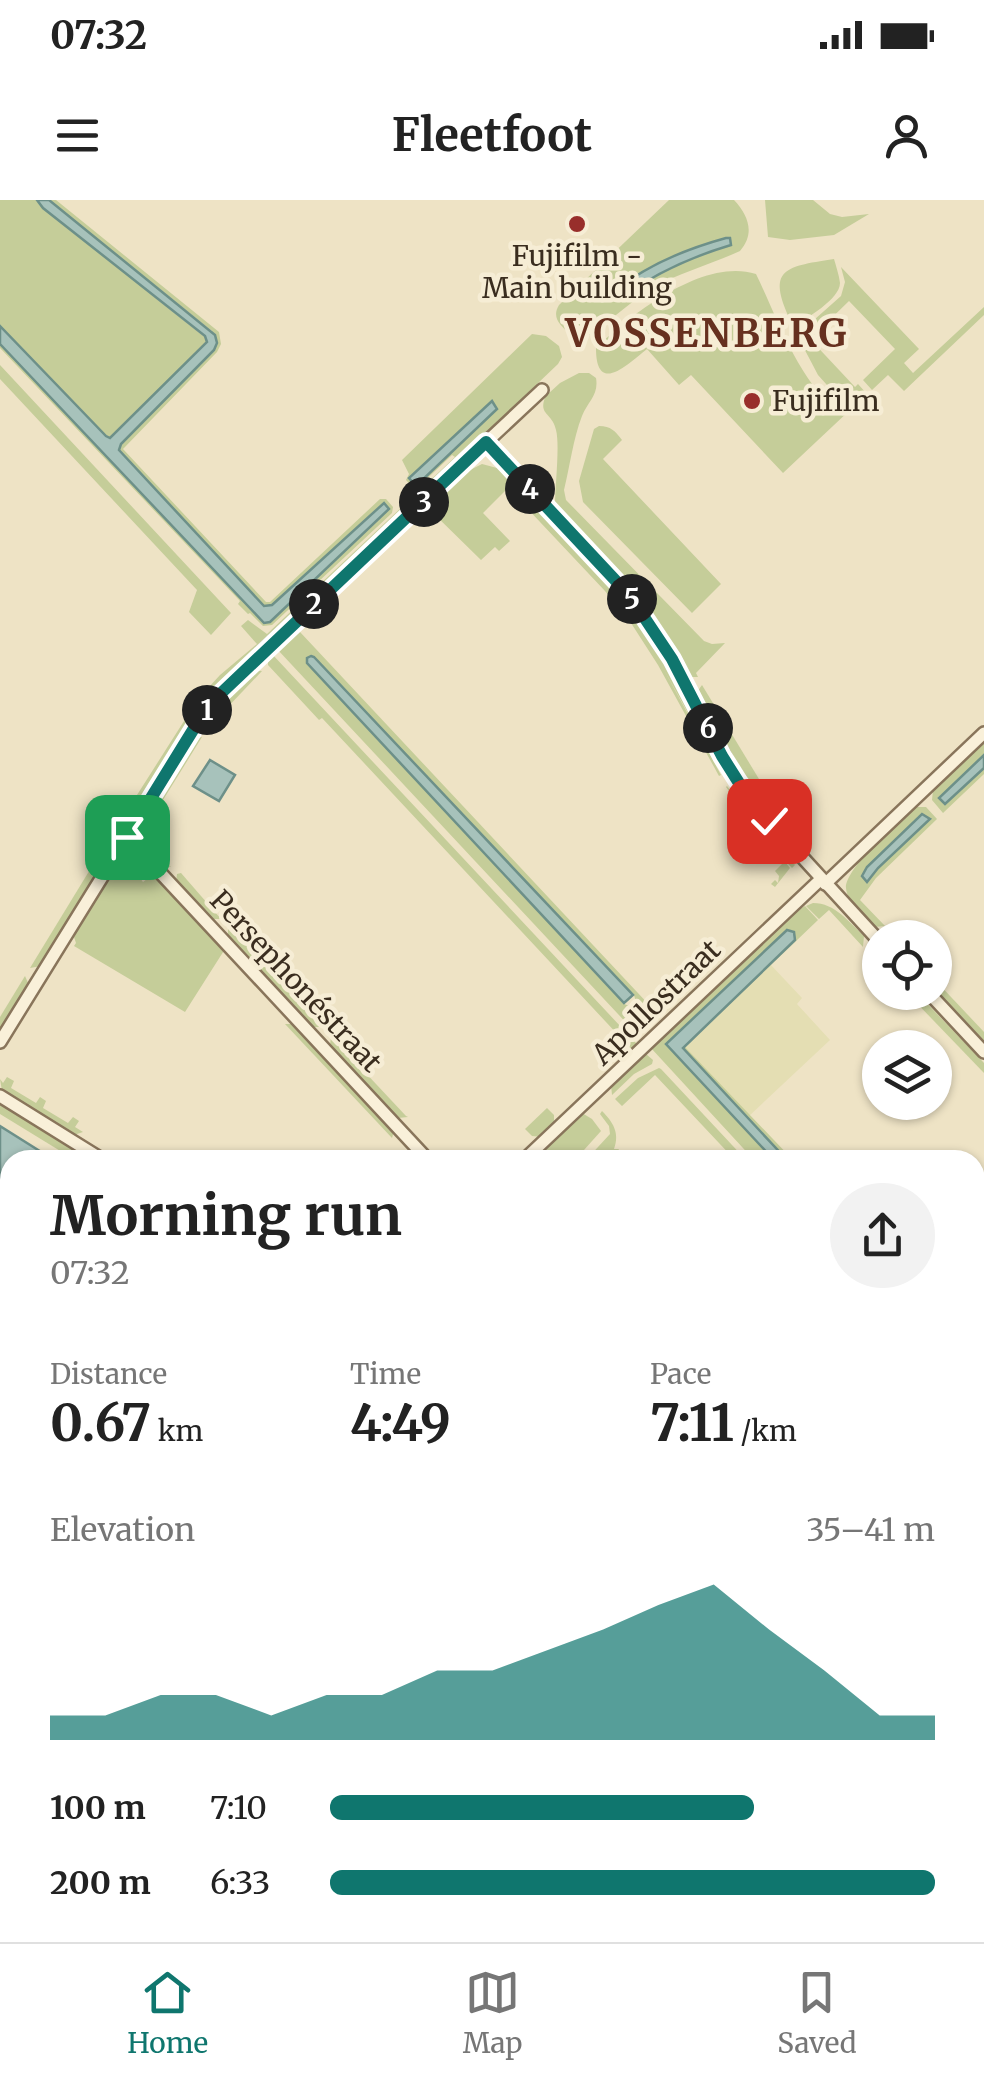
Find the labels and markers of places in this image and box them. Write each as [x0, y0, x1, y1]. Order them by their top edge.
marker: Fujifilm - Main building [566, 213, 588, 235]
place label: Fujifilm - Main building [482, 238, 672, 306]
place label: Fujifilm [772, 383, 880, 419]
marker: Fujifilm [741, 390, 763, 412]
pin: 4 [505, 464, 555, 514]
pin: 3 [399, 477, 449, 527]
pin: 5 [607, 574, 657, 624]
pin: 2 [289, 579, 339, 629]
pin: 1 [182, 685, 232, 735]
pin: 6 [683, 703, 733, 753]
pin [727, 779, 812, 864]
pin [85, 795, 170, 880]

